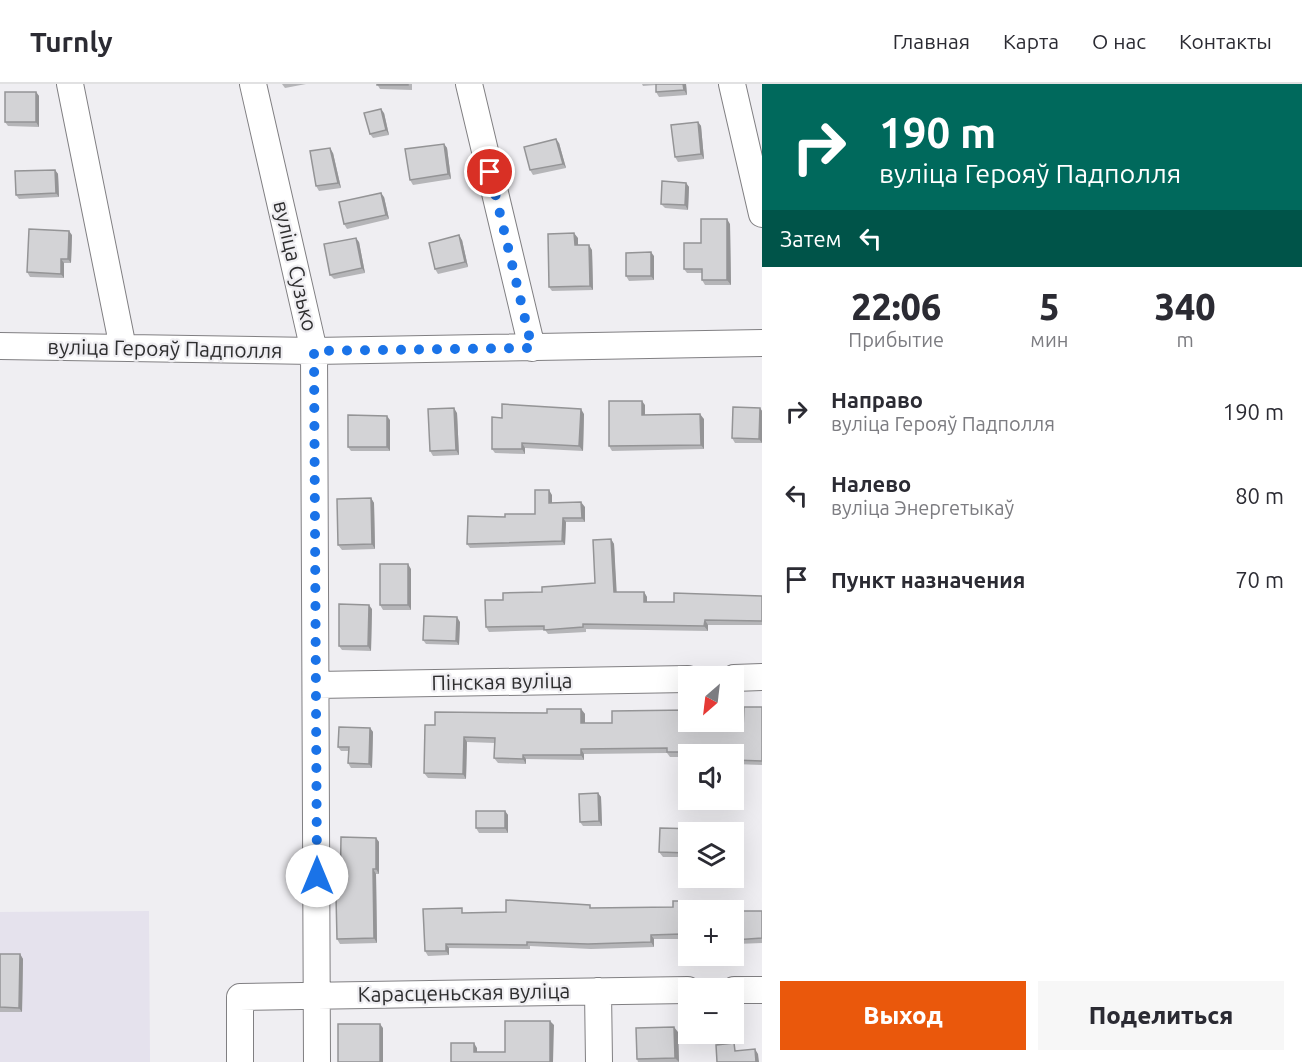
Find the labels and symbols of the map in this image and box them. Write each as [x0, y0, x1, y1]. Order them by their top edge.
pin [464, 146, 515, 197]
street label: вуліца Сузько [269, 198, 323, 333]
street label: вуліца Герояў Падполля [47, 334, 283, 362]
north arrow [678, 666, 744, 732]
street label: Пінская вуліца [431, 668, 573, 694]
position arrow [285, 844, 349, 908]
street label: Карасценьская вуліца [358, 978, 570, 1006]

